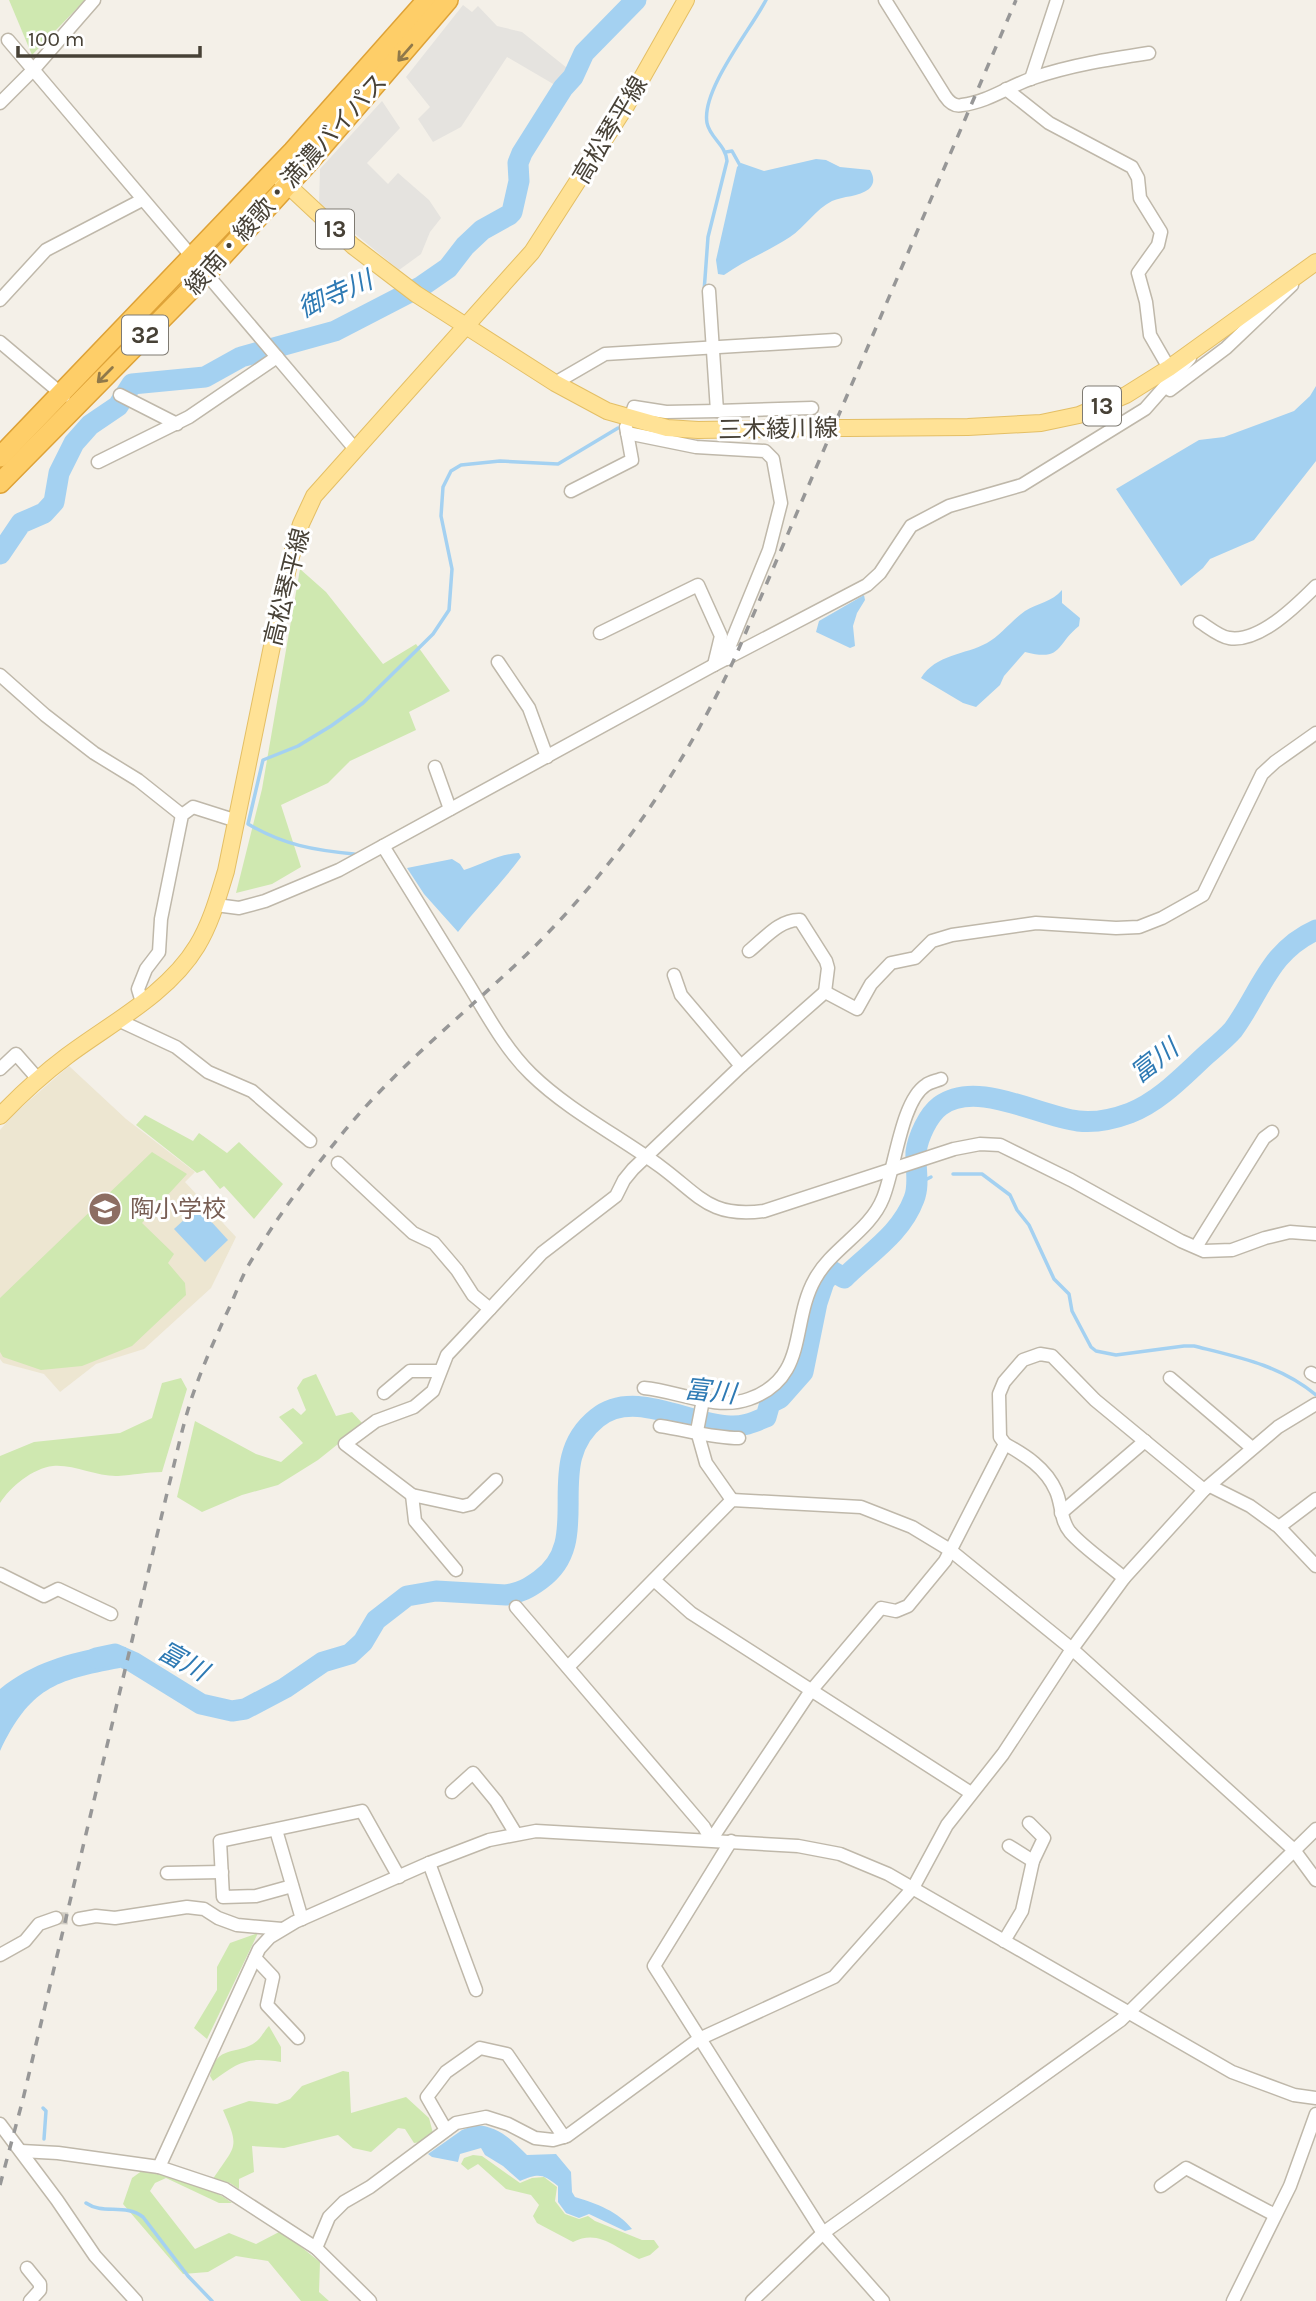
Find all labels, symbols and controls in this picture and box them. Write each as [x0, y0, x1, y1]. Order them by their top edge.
scale bar [18, 14, 200, 58]
text: 100 m [28, 27, 85, 51]
one-way arrow [397, 43, 413, 61]
street label: 綾南・綾歌・満濃バイパス [179, 68, 393, 300]
street label: 高松琴平線 [567, 71, 653, 189]
road number: 13 [316, 210, 354, 248]
water label: 御寺川 [293, 263, 380, 324]
road number: 32 [122, 316, 168, 354]
one-way arrow [97, 367, 114, 384]
road number: 13 [1083, 386, 1121, 426]
street label: 三木綾川線 [718, 414, 838, 444]
street label: 高松琴平線 [259, 525, 315, 649]
water label: 富川 [1124, 1031, 1187, 1090]
school or university icon: 陶小学校 [86, 1190, 124, 1228]
place label: 陶小学校 [130, 1195, 226, 1223]
water label: 富川 [682, 1373, 740, 1410]
water label: 富川 [152, 1635, 216, 1689]

